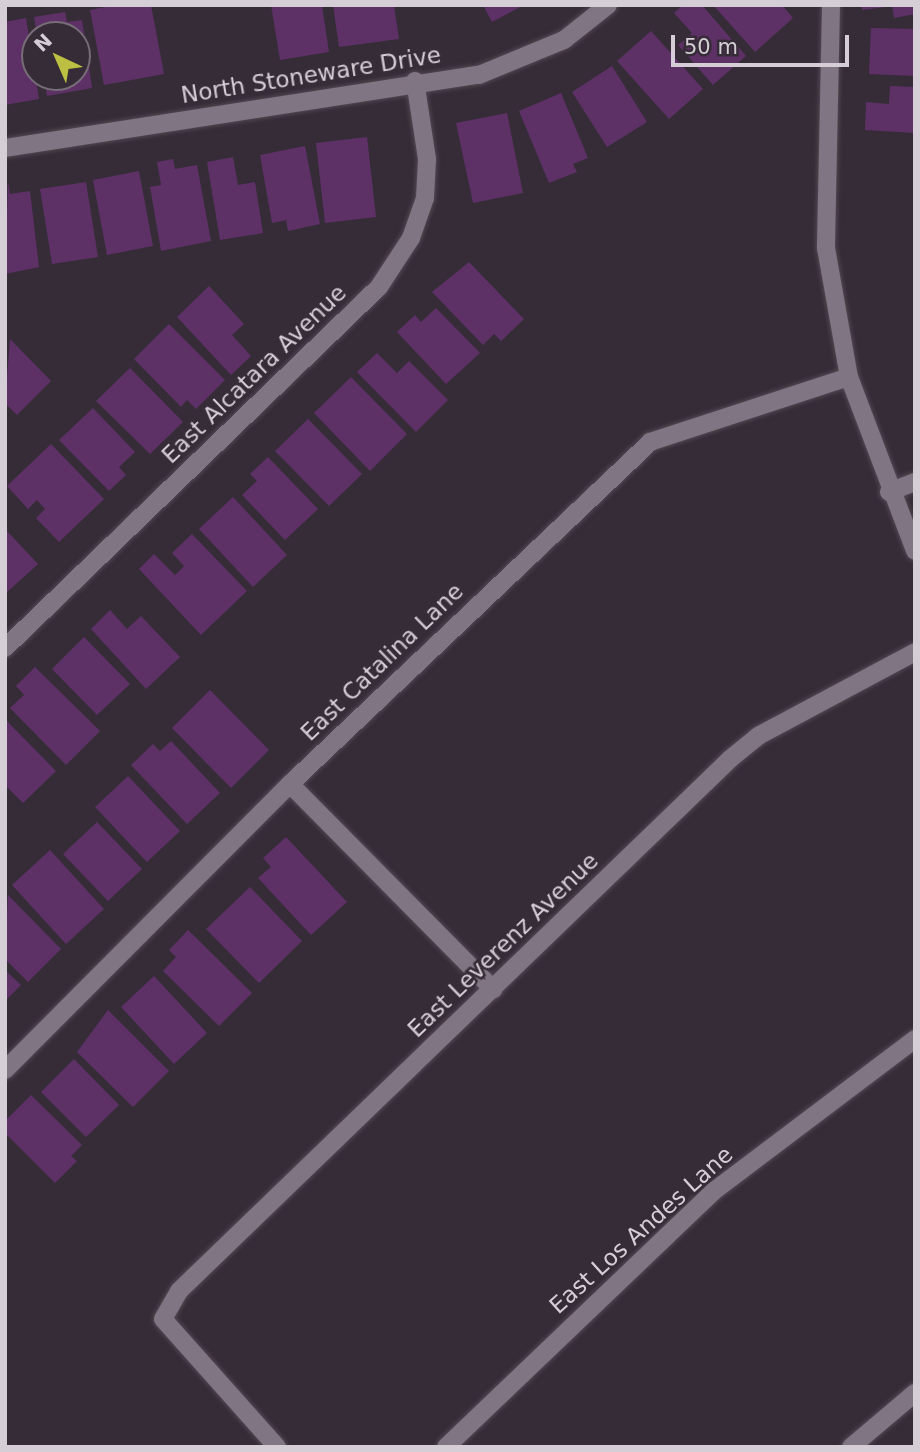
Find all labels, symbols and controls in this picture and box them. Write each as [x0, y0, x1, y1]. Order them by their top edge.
north arrow [21, 21, 91, 91]
scale bar [675, 21, 853, 65]
text: N [29, 29, 56, 56]
text: 50 m [684, 35, 738, 59]
street label: North Stoneware Drive [179, 41, 443, 109]
street label: East Alcatara Avenue [156, 279, 352, 469]
street label: East Catalina Lane [295, 578, 469, 746]
street label: East Leverenz Avenue [402, 847, 604, 1043]
street label: East Los Andes Lane [544, 1141, 738, 1319]

